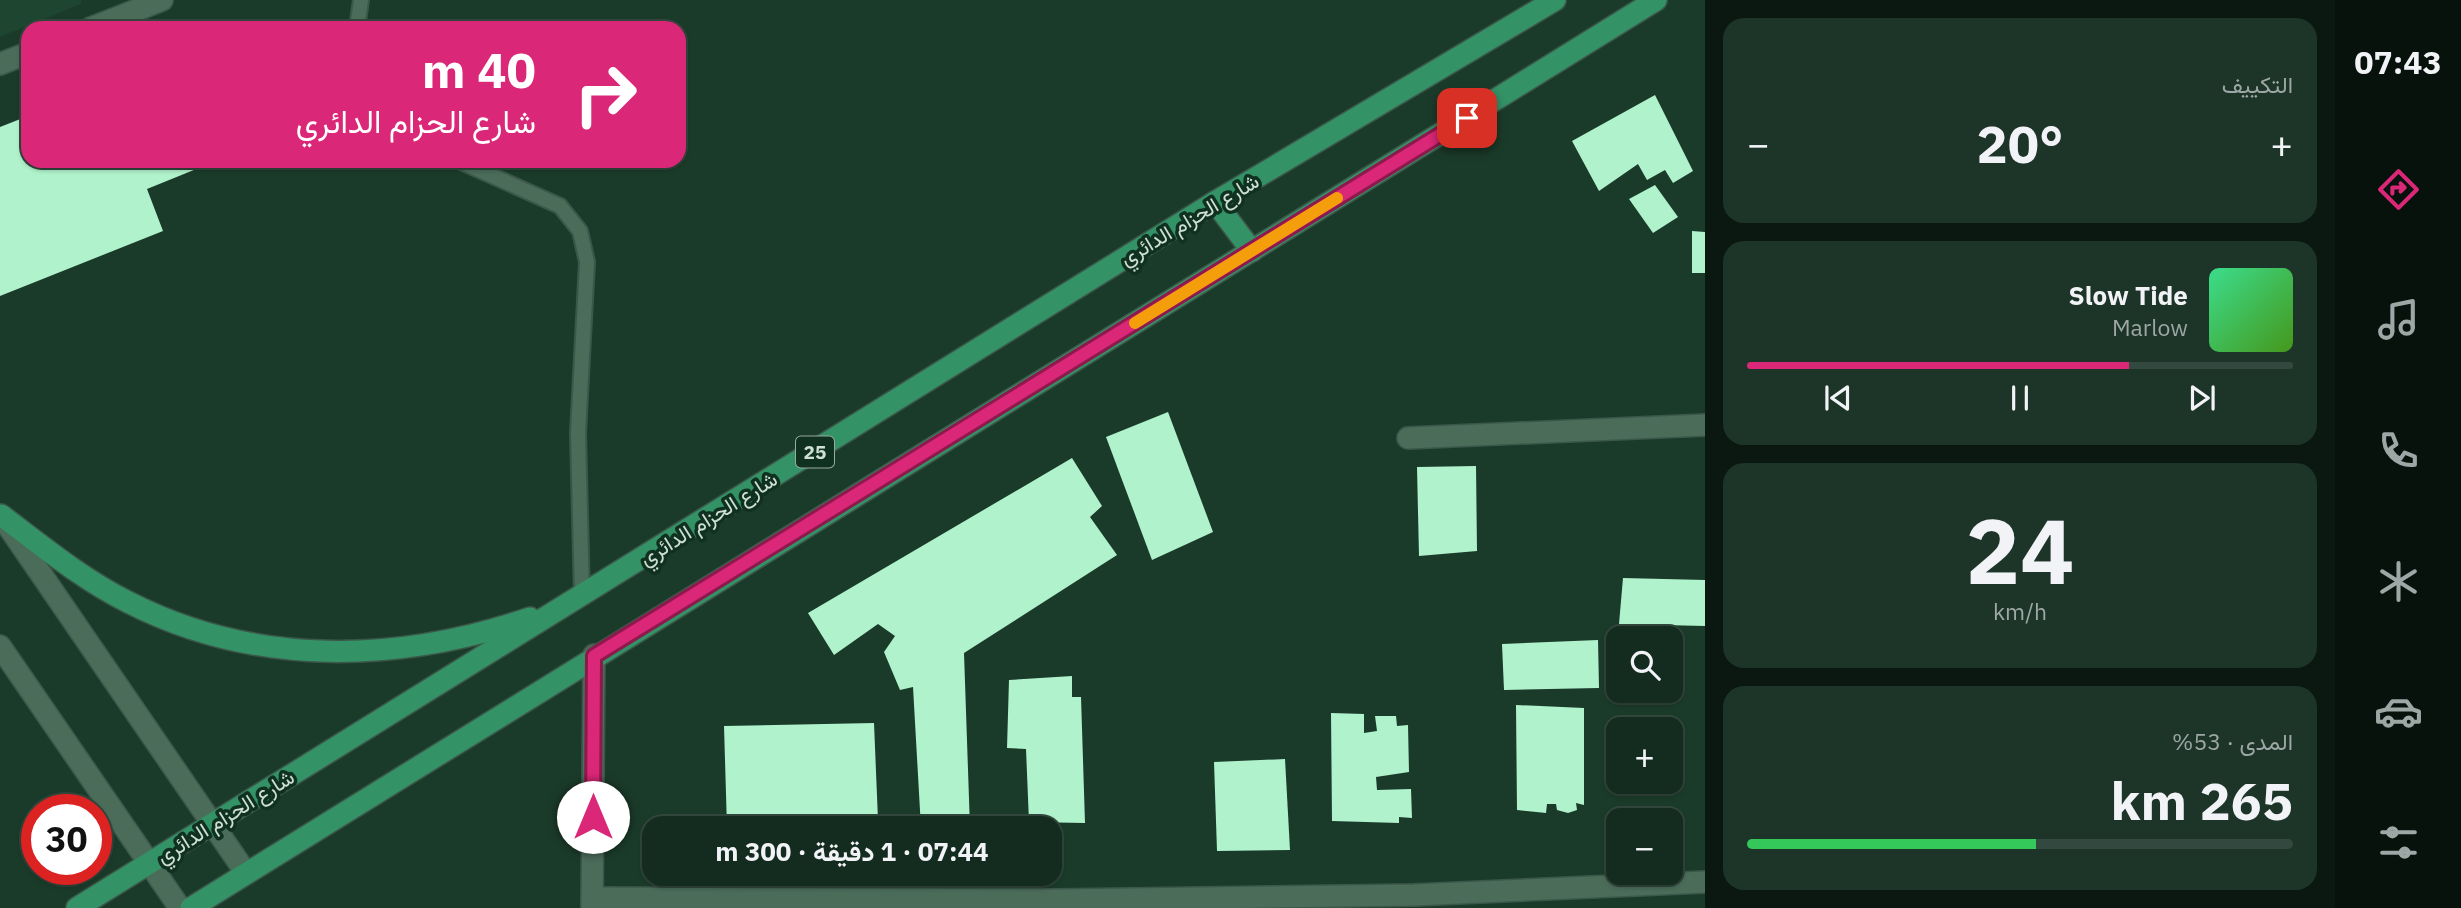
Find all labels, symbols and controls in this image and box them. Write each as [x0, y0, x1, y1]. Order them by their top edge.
text: 40 m [422, 38, 536, 101]
text: 07:43 [2354, 41, 2442, 83]
icon: right [560, 49, 651, 140]
text: التكييف [2222, 69, 2293, 99]
pin [1437, 88, 1497, 148]
icon: arrive [1448, 99, 1486, 137]
text: شارع الحزام الدائري [296, 100, 536, 142]
text: 20° [1977, 110, 2063, 177]
text: − [1747, 119, 1770, 168]
text: + [2270, 119, 2293, 168]
icon: directions [2374, 165, 2423, 214]
street label: شارع الحزام الدائري [1114, 166, 1266, 275]
text: Slow Tide [2068, 278, 2188, 312]
icon: music [2374, 295, 2423, 344]
text: Marlow [2112, 312, 2188, 342]
icon: previous [1819, 379, 1857, 417]
icon: pause [2001, 379, 2039, 417]
icon: next [2183, 379, 2221, 417]
icon: phone [2374, 426, 2423, 475]
road number: 25 [796, 436, 834, 467]
street label: شارع الحزام الدائري [634, 464, 784, 575]
text: 24 [1965, 491, 2075, 609]
icon: climate [2374, 557, 2423, 606]
text: km/h [1993, 596, 2047, 626]
map controls [1606, 626, 1683, 885]
button: search [1606, 626, 1683, 703]
icon: car [2374, 687, 2423, 736]
button: + [1606, 717, 1683, 794]
text: المدى · 53% [2172, 726, 2293, 756]
street label: شارع الحزام الدائري [151, 762, 301, 873]
text: 265 km [2111, 767, 2293, 834]
position arrow [556, 780, 630, 854]
speed limit sign: 30 [21, 794, 112, 885]
button: − [1606, 808, 1683, 885]
icon: filters [2374, 818, 2423, 867]
text: 07:44 · 1 دقيقة · 300 m [715, 834, 989, 868]

